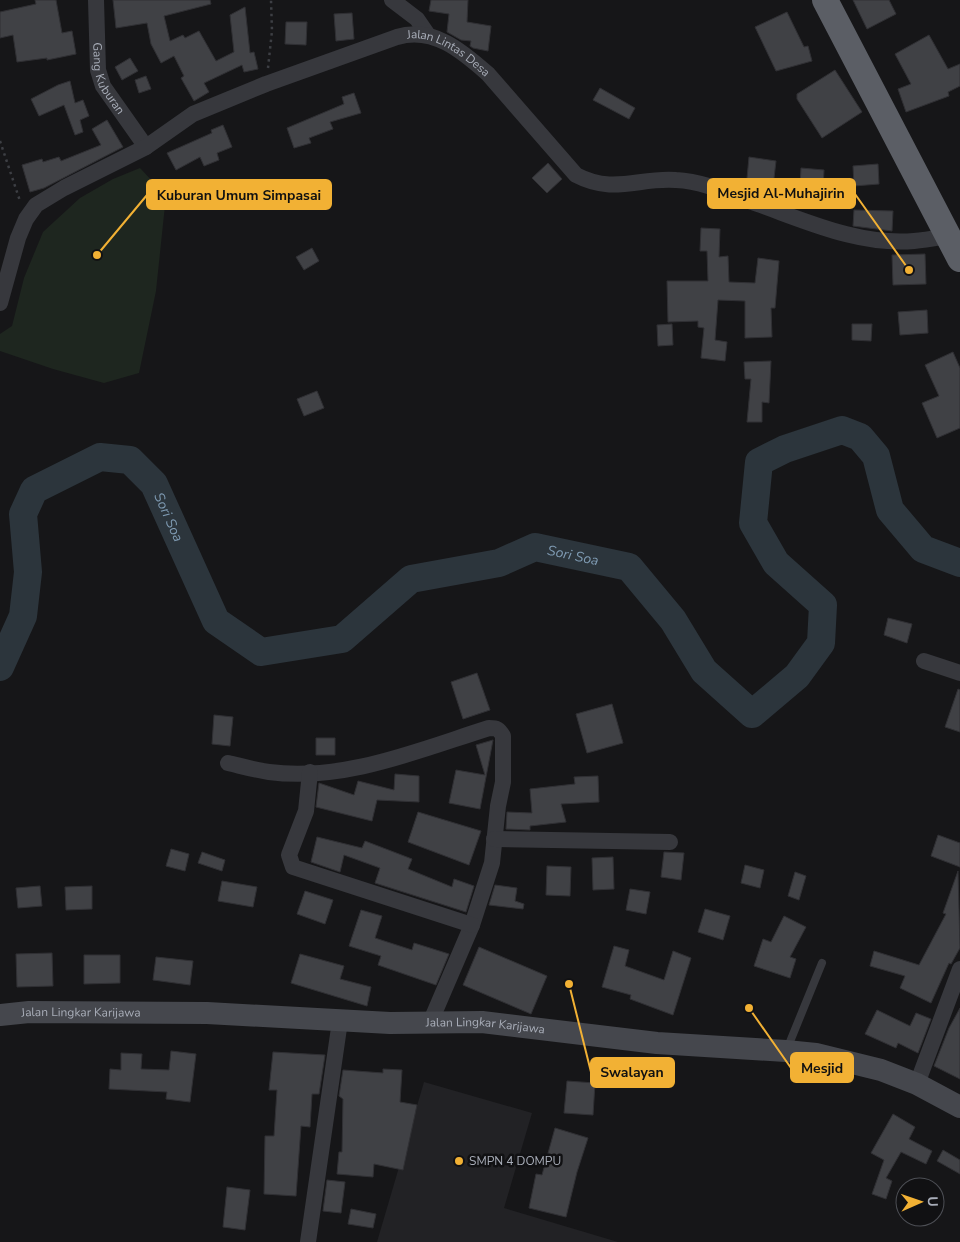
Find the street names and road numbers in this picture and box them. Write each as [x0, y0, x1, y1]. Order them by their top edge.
street label: Jalan Lintas Desa [405, 26, 493, 80]
street label: Gang Kuburan [89, 42, 128, 117]
street label: Jalan Lingkar Karijawa [19, 1004, 141, 1021]
street label: Jalan Lingkar Karijawa [425, 1014, 546, 1037]

